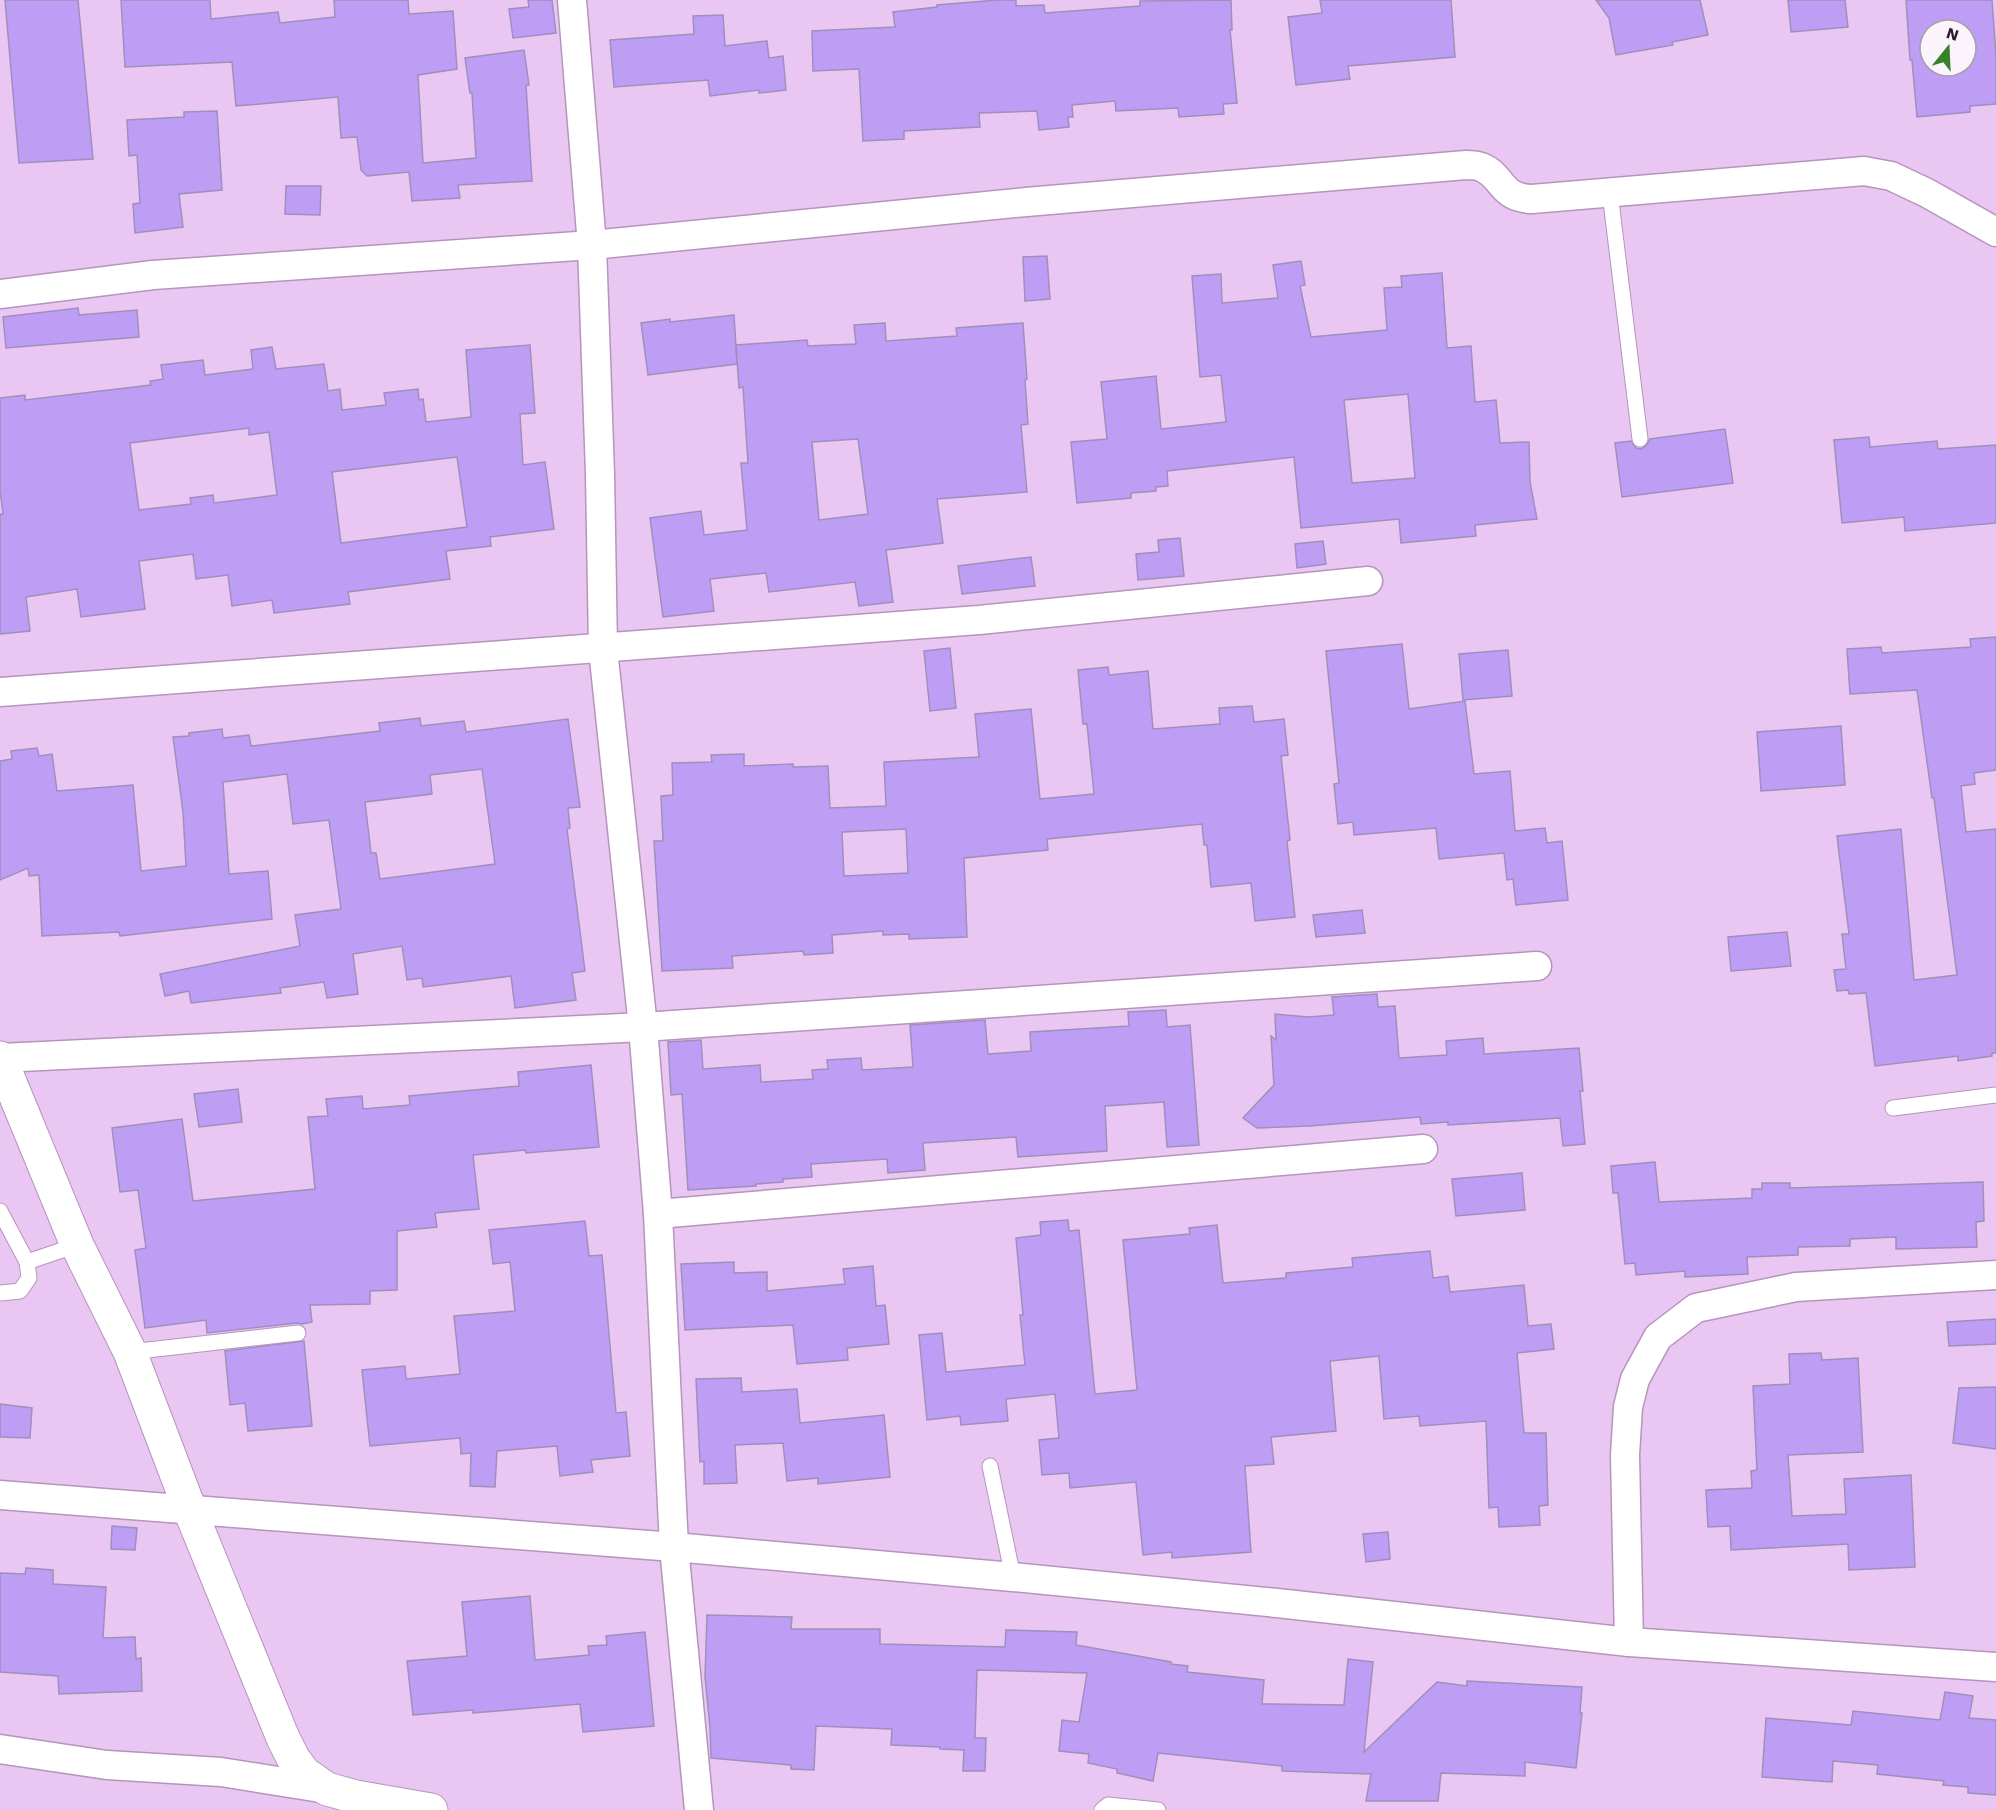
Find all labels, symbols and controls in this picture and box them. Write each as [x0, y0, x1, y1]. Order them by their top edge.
north arrow [1918, 18, 1978, 78]
text: N [1944, 23, 1961, 45]

